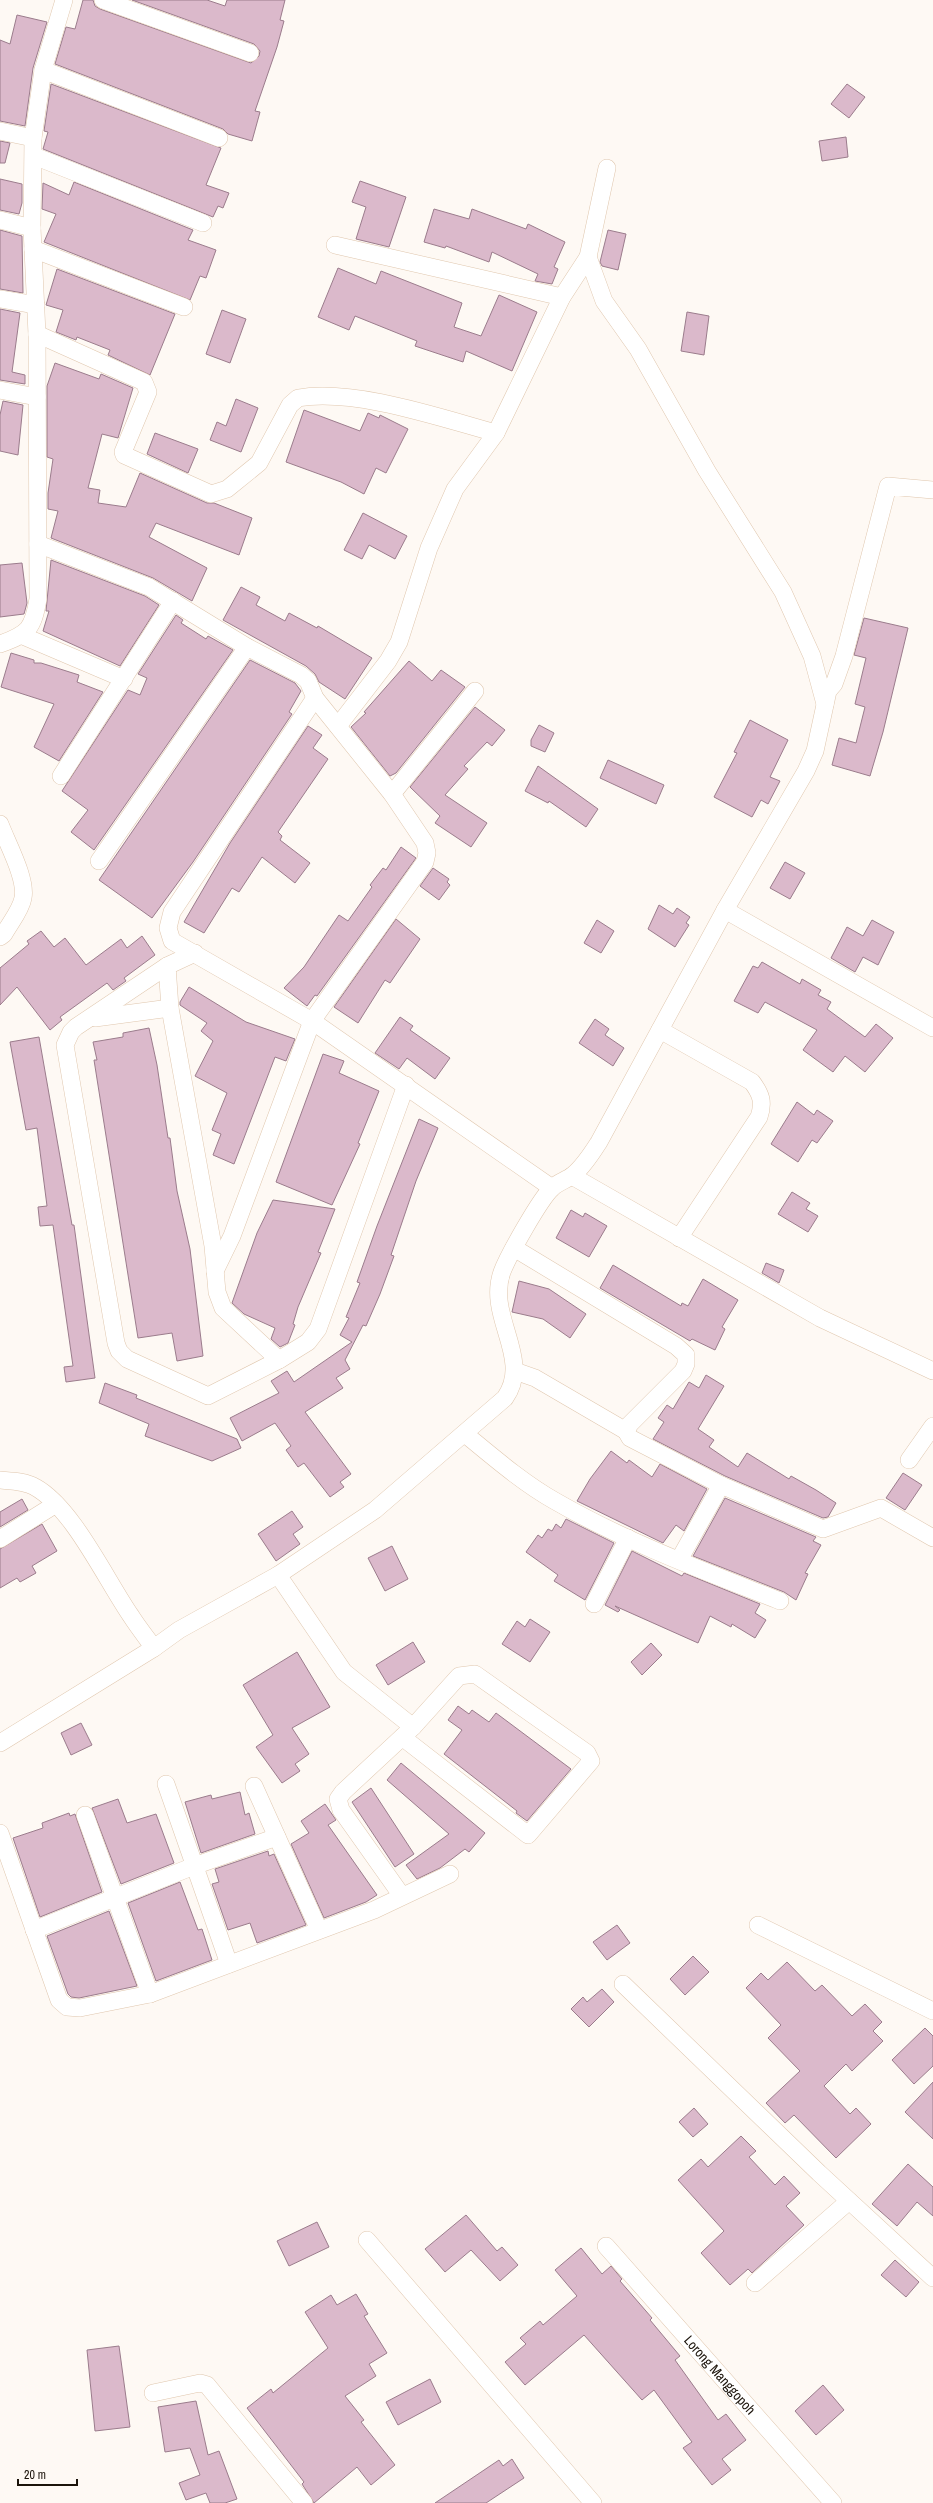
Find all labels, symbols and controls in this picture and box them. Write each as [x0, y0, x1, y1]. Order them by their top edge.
street label: Lorong Manggopoh [680, 2332, 760, 2418]
scale bar [18, 2461, 77, 2487]
text: 20 m [24, 2467, 46, 2483]

